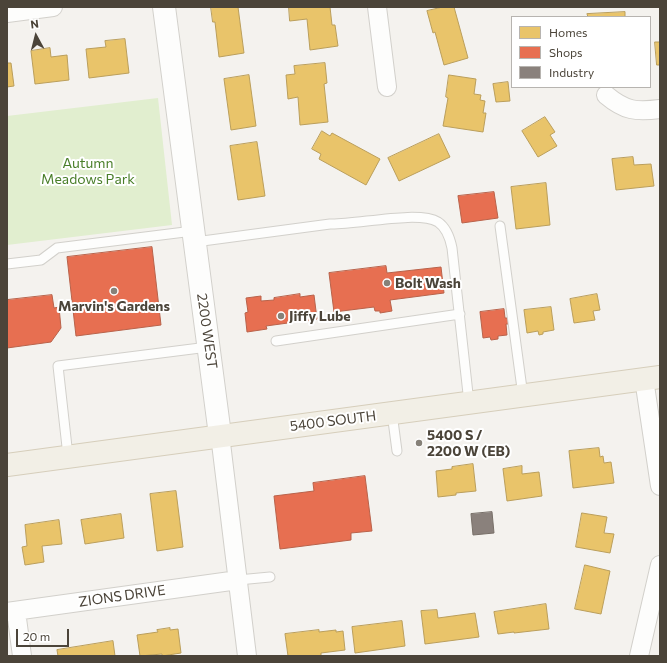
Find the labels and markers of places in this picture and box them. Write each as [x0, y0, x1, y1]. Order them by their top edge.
place label: Bolt Wash [395, 275, 461, 291]
marker: Bolt Wash [382, 278, 392, 288]
marker: Marvin's Gardens [109, 286, 119, 296]
place label: Marvin's Gardens [58, 298, 170, 314]
place label: Jiffy Lube [289, 308, 351, 324]
marker: Jiffy Lube [276, 311, 286, 321]
place label: 5400 S / 2200 W (EB) [427, 427, 510, 460]
marker: 5400 S / 2200 W (EB) [414, 438, 424, 448]

